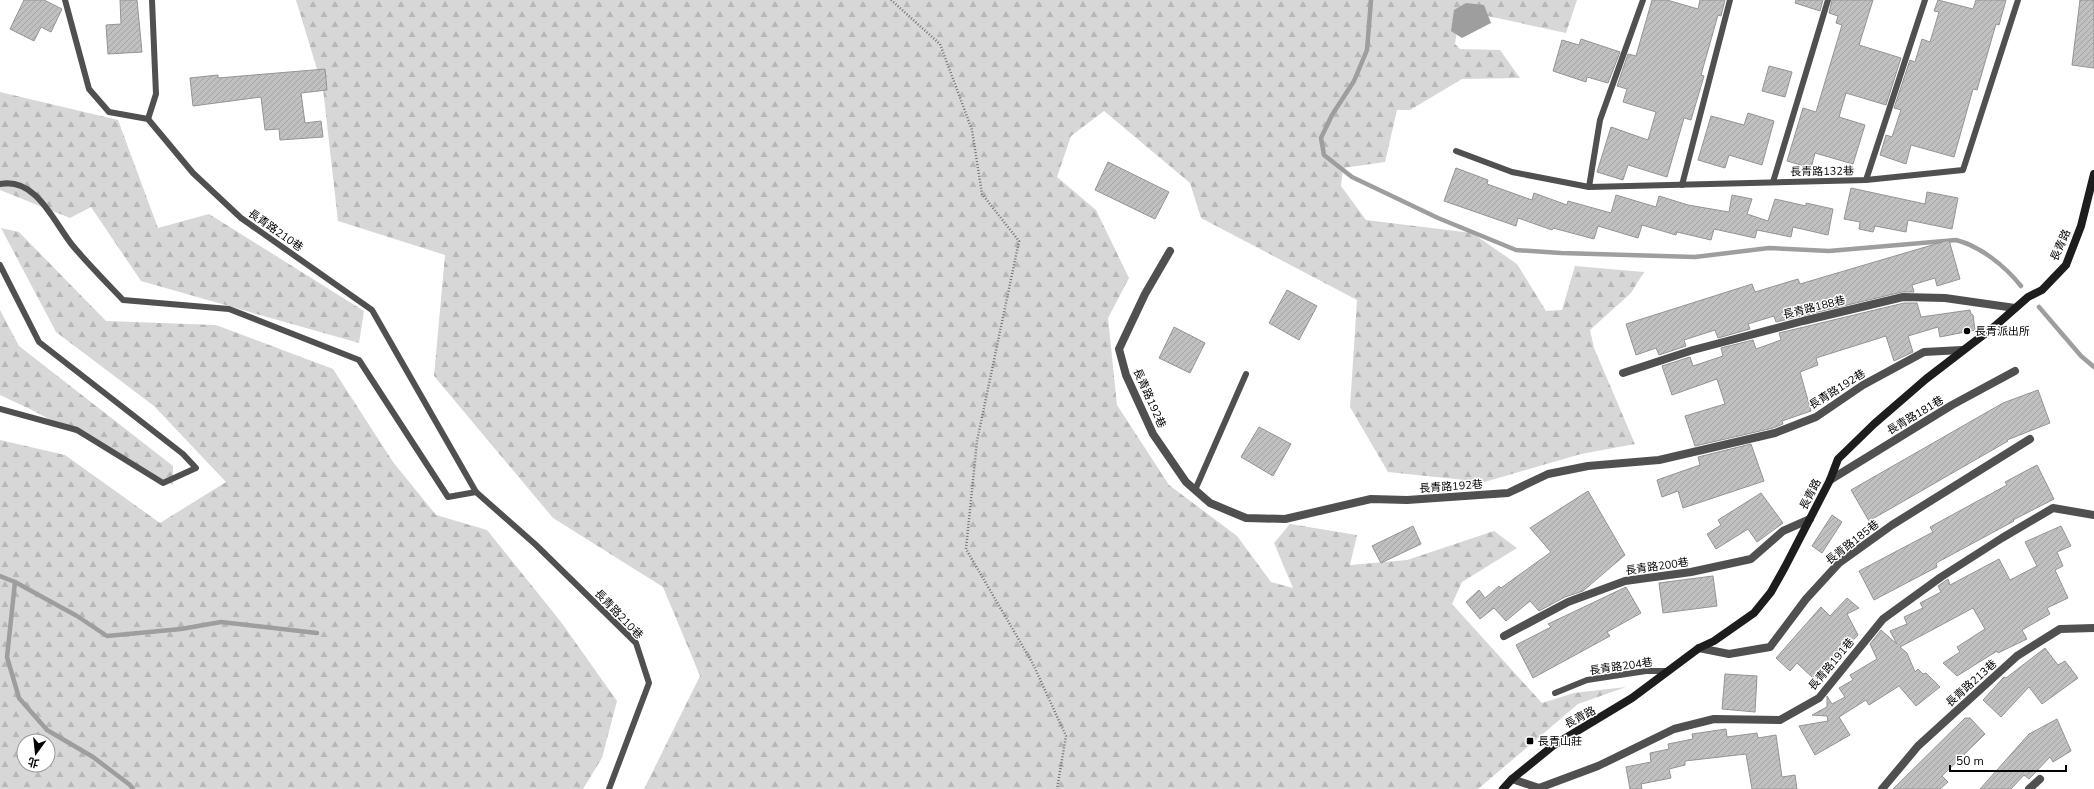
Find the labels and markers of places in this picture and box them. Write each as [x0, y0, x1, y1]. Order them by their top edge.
place label: 長青派出所 [1975, 324, 2030, 339]
marker: 長青派出所 [1962, 326, 1972, 336]
place label: 長青山莊 [1538, 734, 1582, 749]
marker: 長青山莊 [1525, 736, 1535, 746]

